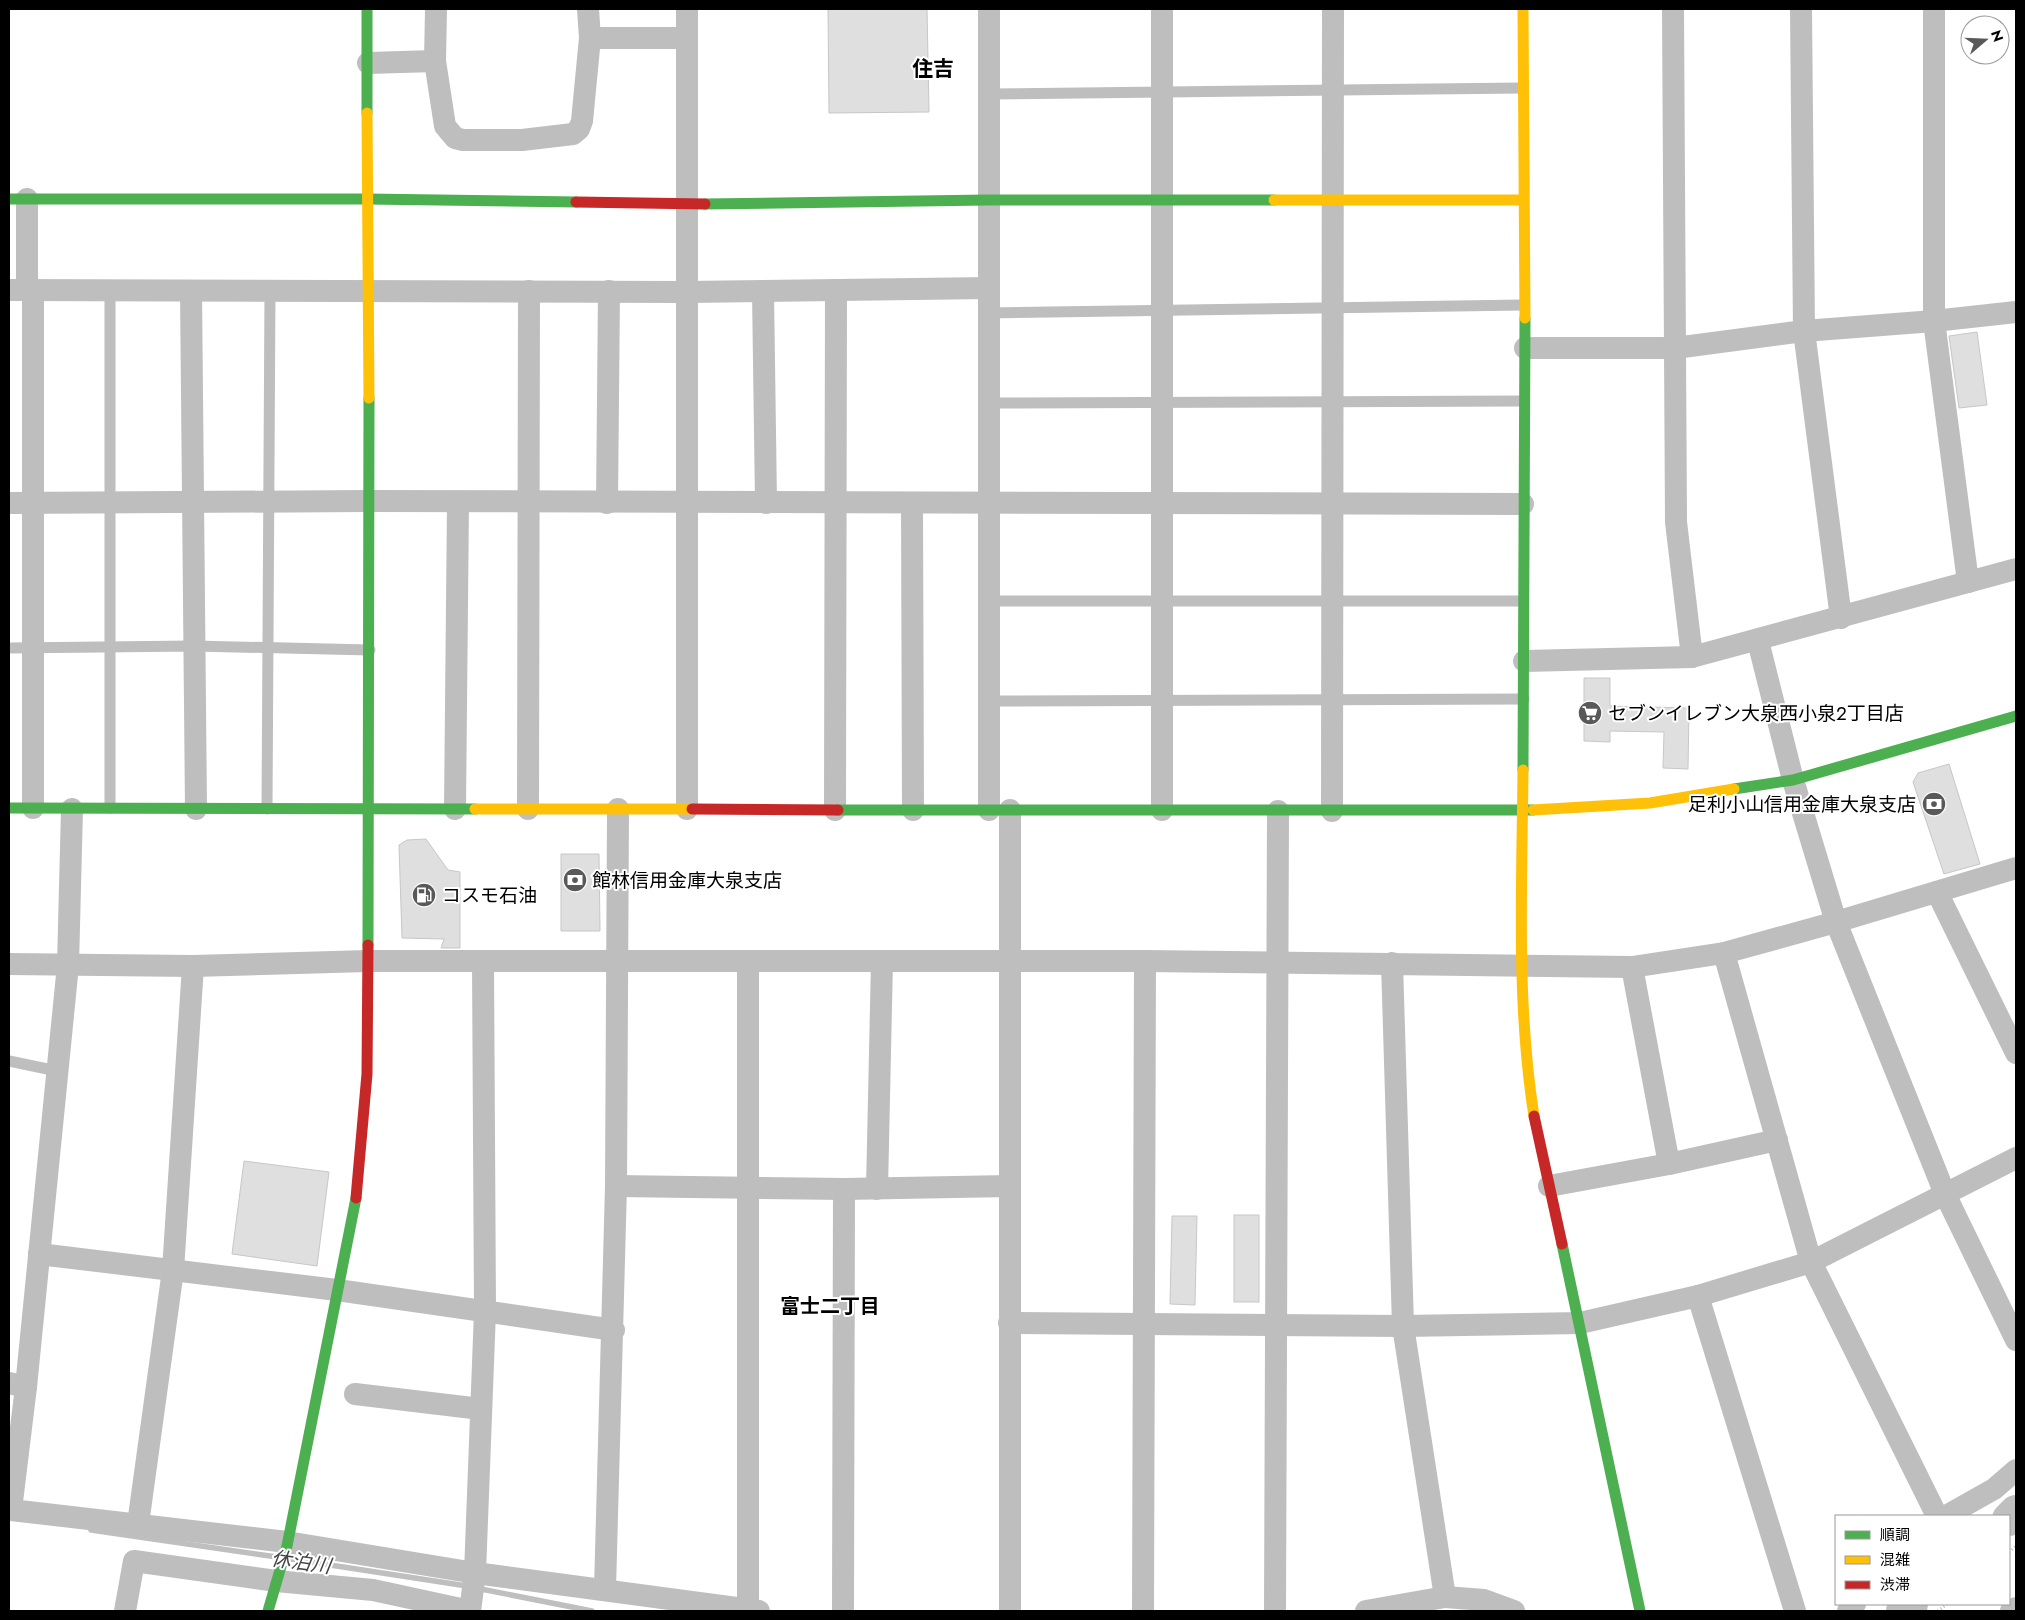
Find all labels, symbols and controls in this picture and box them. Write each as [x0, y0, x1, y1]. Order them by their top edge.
north arrow [1960, 15, 2010, 65]
text: N [1986, 27, 2009, 44]
district label: 住吉 [912, 54, 954, 84]
supermarket icon: セブンイレブン大泉西小泉2丁目店 [1577, 700, 1603, 726]
place label: セブンイレブン大泉西小泉2丁目店 [1608, 700, 1904, 727]
place label: 足利小山信用金庫大泉支店 [1688, 791, 1916, 818]
bank icon: 足利小山信用金庫大泉支店 [1921, 791, 1947, 817]
bank icon: 館林信用金庫大泉支店 [562, 867, 588, 893]
place label: 館林信用金庫大泉支店 [592, 867, 782, 894]
fuel station icon: コスモ石油 [411, 882, 437, 908]
place label: コスモ石油 [442, 882, 537, 909]
district label: 富士二丁目 [780, 1292, 880, 1321]
legend [1835, 1515, 2010, 1605]
text: 順調 [1880, 1524, 1910, 1546]
water label: 休泊川 [269, 1544, 335, 1581]
text: 混雑 [1880, 1549, 1910, 1571]
text: 渋滞 [1880, 1574, 1910, 1596]

